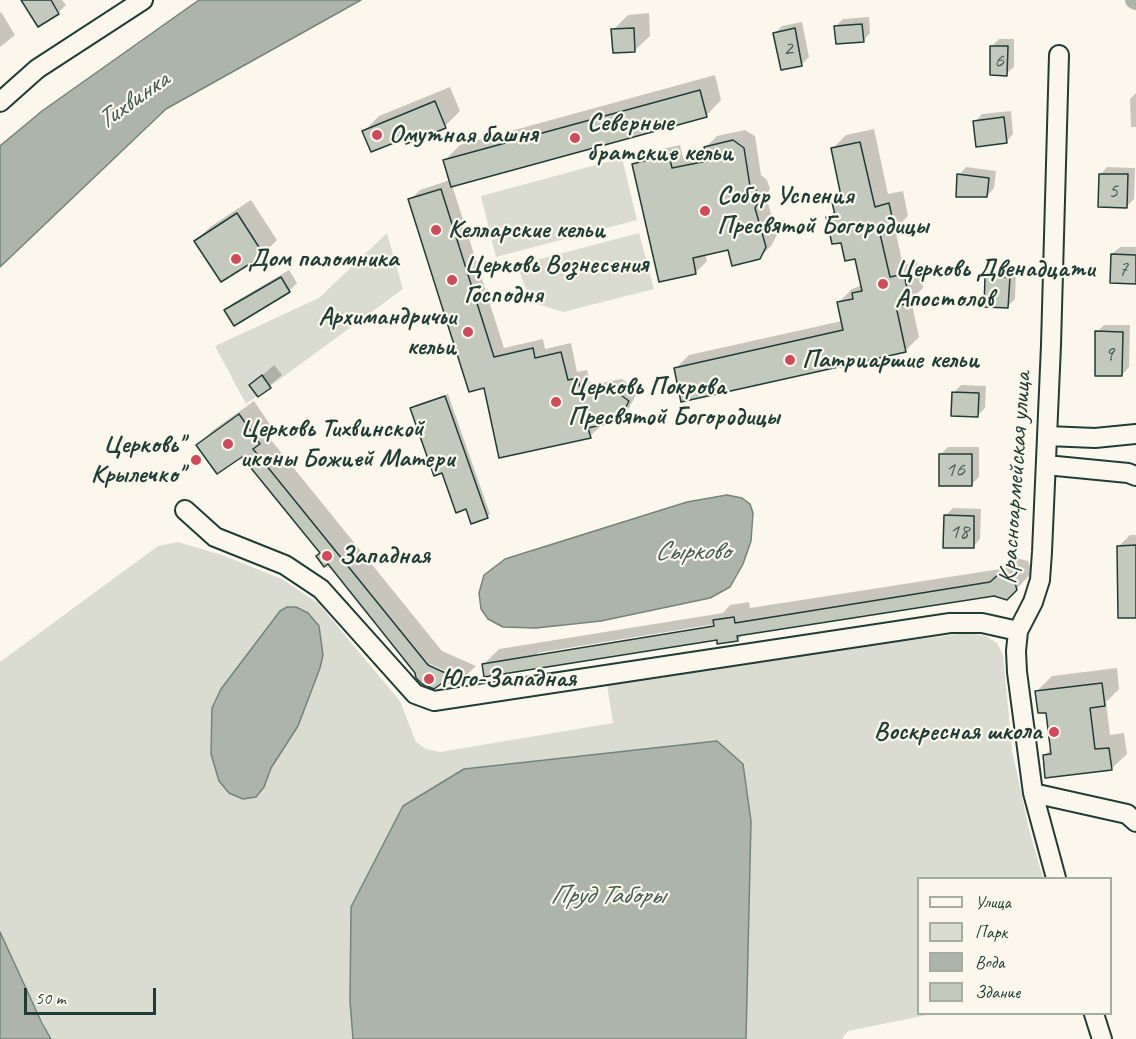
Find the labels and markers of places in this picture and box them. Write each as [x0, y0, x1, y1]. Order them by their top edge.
place label: Северные братские кельи [587, 107, 733, 168]
place label: Омутная башня [389, 119, 538, 151]
marker: Омутная башня [370, 128, 384, 142]
marker: Северные братские кельи [568, 131, 582, 145]
place label: Собор Успения Пресвятой Богородицы [717, 180, 928, 242]
marker: Собор Успения Пресвятой Богородицы [698, 204, 712, 218]
place label: Келларские кельи [448, 214, 605, 246]
marker: Келларские кельи [429, 223, 443, 237]
place label: Дом паломника [248, 243, 398, 275]
place label: Церковь Вознесения Господня [464, 249, 648, 310]
marker: Дом паломника [229, 252, 243, 266]
place label: Церковь Двенадцати Апостолов [895, 253, 1095, 314]
marker: Церковь Вознесения Господня [445, 273, 459, 287]
marker: Церковь Двенадцати Апостолов [876, 277, 890, 291]
place label: Архимандричьи кельи [319, 301, 456, 362]
marker: Архимандричьи кельи [461, 325, 475, 339]
place label: Патриаршие кельи [802, 344, 979, 376]
marker: Патриаршие кельи [783, 353, 797, 367]
place label: Церковь Покрова Пресвятой Богородицы [568, 371, 779, 432]
marker: Церковь Покрова Пресвятой Богородицы [549, 395, 563, 409]
place label: Церковь Тихвинской иконы Божией Матери [240, 413, 454, 474]
place label: Церковь" Крылечко" [91, 429, 184, 490]
marker: Церковь Тихвинской иконы Божией Матери [221, 437, 235, 451]
marker: Церковь" Крылечко" [189, 453, 203, 467]
place label: Западная [339, 540, 430, 572]
marker: Западная [320, 549, 334, 563]
place label: Юго-Западная [441, 663, 576, 695]
marker: Юго-Западная [422, 672, 436, 686]
place label: Воскресная школа [874, 716, 1042, 748]
marker: Воскресная школа [1047, 725, 1061, 739]

